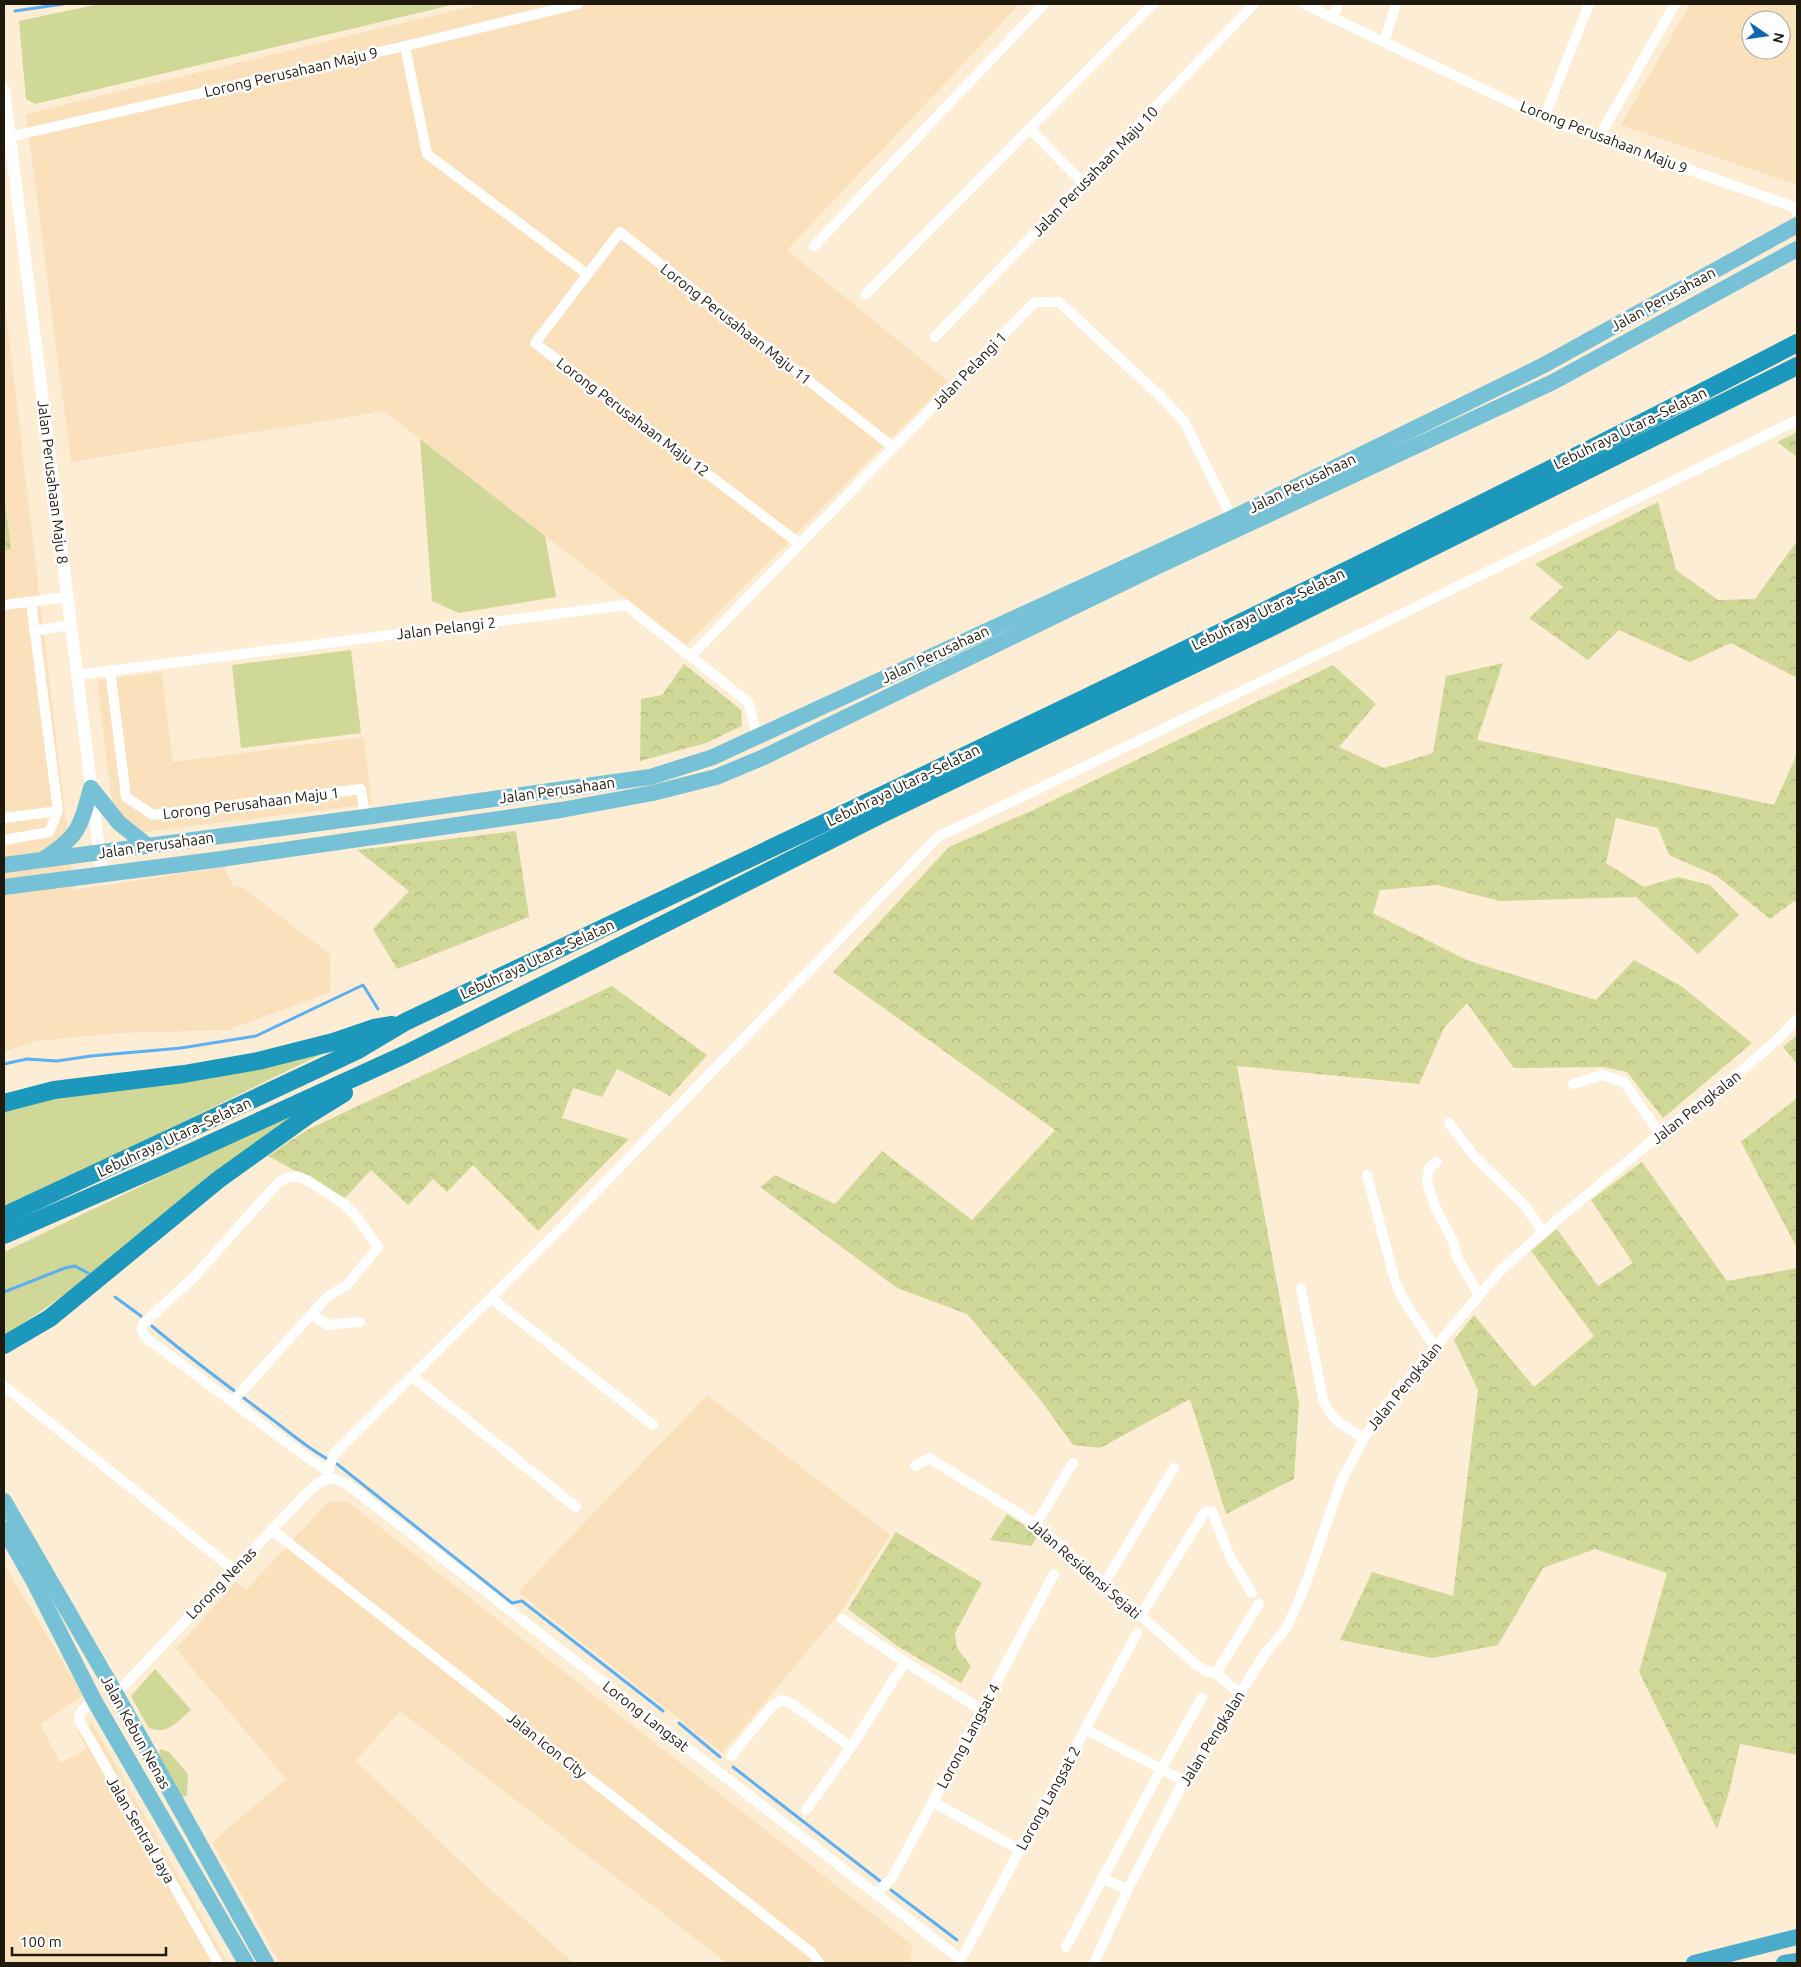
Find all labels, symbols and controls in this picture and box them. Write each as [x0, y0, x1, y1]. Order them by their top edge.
north arrow [1741, 10, 1791, 60]
text: N [1770, 31, 1788, 45]
street label: Lorong Perusahaan Maju 9 [202, 44, 380, 100]
street label: Lorong Perusahaan Maju 9 [1518, 97, 1690, 177]
street label: Jalan Perusahaan Maju 10 [1029, 103, 1161, 239]
street label: Lorong Perusahaan Maju 11 [657, 260, 815, 388]
street label: Jalan Perusahaan [1608, 263, 1718, 335]
street label: Jalan Pelangi 1 [928, 328, 1010, 412]
street label: Lorong Perusahaan Maju 12 [554, 354, 712, 480]
street label: Lebuhraya Utara–Selatan [1551, 384, 1709, 472]
street label: Jalan Perusahaan Maju 8 [35, 399, 71, 565]
street label: Jalan Perusahaan [1246, 450, 1358, 516]
street label: Lebuhraya Utara–Selatan [1189, 565, 1347, 653]
street label: Jalan Pelangi 2 [395, 613, 497, 643]
street label: Jalan Perusahaan [879, 622, 991, 686]
street label: Lebuhraya Utara–Selatan [824, 741, 982, 829]
street label: Jalan Perusahaan [498, 773, 616, 807]
street label: Lorong Perusahaan Maju 1 [162, 784, 340, 822]
street label: Jalan Perusahaan [97, 828, 215, 862]
street label: Lebuhraya Utara–Selatan [457, 916, 617, 1002]
street label: Jalan Pengkalan [1648, 1067, 1744, 1147]
street label: Lebuhraya Utara–Selatan [94, 1094, 254, 1180]
street label: Jalan Pengkalan [1363, 1339, 1445, 1433]
street label: Jalan Residensi Sejati [1026, 1516, 1144, 1622]
street label: Lorong Nenas [182, 1544, 260, 1622]
street label: Jalan Kebun Nenas [98, 1672, 174, 1792]
street label: Lorong Langsat [600, 1677, 692, 1755]
street label: Lorong Langsat 4 [933, 1681, 1003, 1791]
street label: Jalan Pengkalan [1176, 1688, 1248, 1788]
street label: Jalan Icon City [504, 1709, 590, 1781]
street label: Lorong Langsat 2 [1012, 1743, 1084, 1853]
street label: Jalan Sentral Jaya [104, 1774, 178, 1886]
scale bar [12, 1924, 166, 1956]
text: 100 m [20, 1933, 62, 1950]

